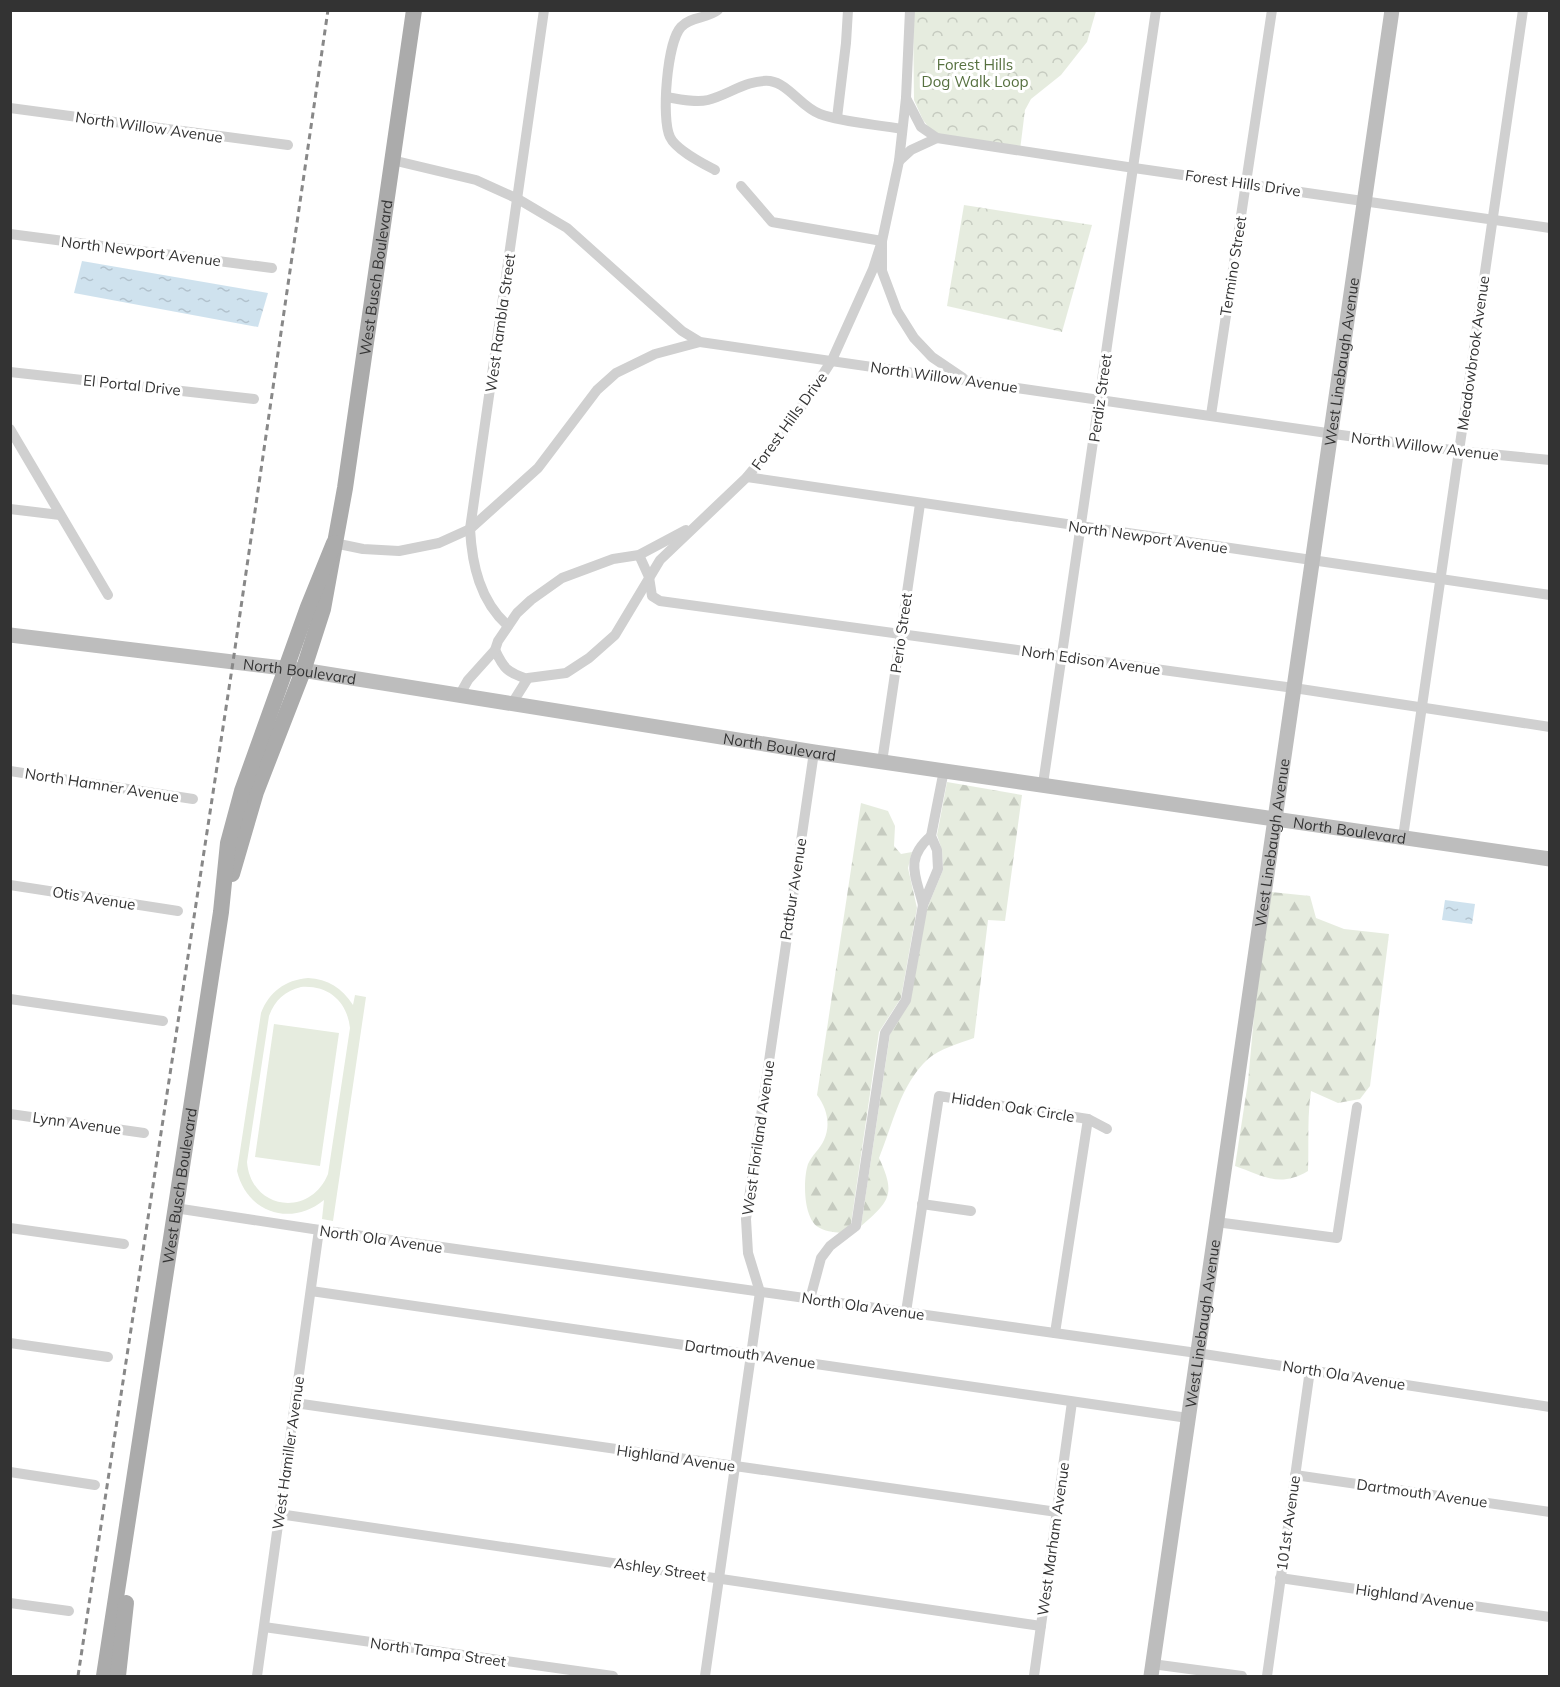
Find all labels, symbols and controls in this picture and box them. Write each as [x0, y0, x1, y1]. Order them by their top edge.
park label: Forest Hills Dog Walk Loop [922, 55, 1029, 91]
street label: North Willow Avenue [74, 107, 224, 147]
street label: Forest Hills Drive [1184, 165, 1302, 201]
street label: West Busch Boulevard [355, 198, 396, 357]
street label: Termino Street [1216, 215, 1250, 317]
street label: North Newport Avenue [60, 232, 222, 270]
street label: West Rambla Street [481, 252, 519, 394]
street label: Meadowbrook Avenue [1453, 274, 1493, 432]
street label: West Linebaugh Avenue [1320, 276, 1363, 447]
street label: Perdiz Street [1084, 353, 1116, 443]
street label: North Willow Avenue [869, 357, 1019, 397]
street label: Forest Hills Drive [747, 368, 831, 474]
street label: El Portal Drive [82, 370, 182, 400]
street label: North Willow Avenue [1350, 428, 1500, 464]
street label: North Newport Avenue [1067, 516, 1229, 558]
street label: Perio Street [886, 592, 916, 674]
street label: Norh Edison Avenue [1020, 641, 1162, 679]
street label: North Boulevard [242, 654, 358, 688]
street label: North Boulevard [722, 728, 837, 765]
street label: West Linebaugh Avenue [1250, 757, 1293, 928]
street label: North Hamner Avenue [24, 763, 180, 807]
street label: North Boulevard [1292, 812, 1408, 847]
street label: Patbur Avenue [776, 837, 810, 941]
street label: Otis Avenue [51, 882, 137, 914]
street label: West Floriland Avenue [738, 1059, 778, 1217]
street label: Hidden Oak Circle [950, 1088, 1076, 1126]
street label: Lynn Avenue [31, 1107, 123, 1139]
street label: West Busch Boulevard [158, 1107, 200, 1265]
street label: North Ola Avenue [318, 1221, 444, 1257]
street label: West Linebaugh Avenue [1180, 1238, 1224, 1409]
street label: North Ola Avenue [800, 1288, 926, 1324]
street label: Dartmouth Avenue [683, 1335, 817, 1373]
street label: North Ola Avenue [1281, 1356, 1407, 1394]
street label: West Hamiller Avenue [268, 1375, 308, 1531]
street label: Highland Avenue [616, 1440, 736, 1476]
street label: West Marham Avenue [1033, 1461, 1073, 1617]
street label: 101st Avenue [1272, 1474, 1304, 1572]
street label: Dartmouth Avenue [1355, 1474, 1489, 1512]
street label: Ashley Street [613, 1553, 707, 1585]
street label: Highland Avenue [1355, 1579, 1475, 1615]
street label: North Tampa Street [369, 1633, 507, 1671]

